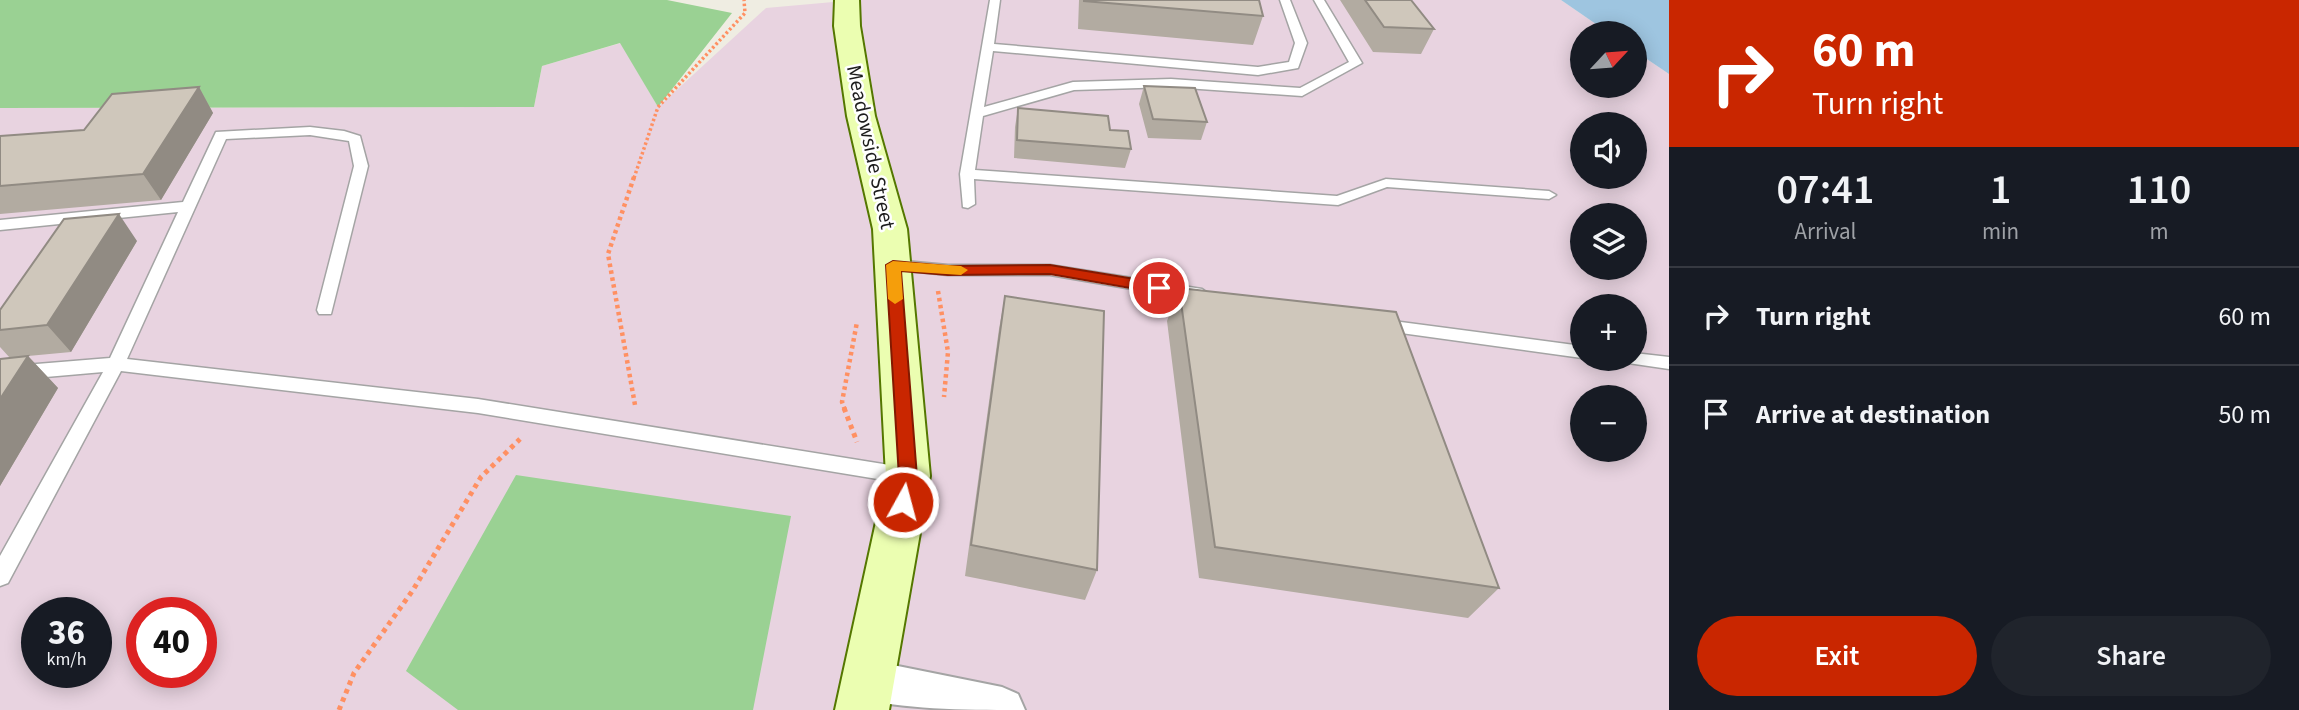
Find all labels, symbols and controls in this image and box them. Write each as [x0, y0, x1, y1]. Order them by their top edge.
text: 60 m [1812, 16, 1916, 86]
north arrow [1570, 21, 1647, 98]
map controls [1570, 21, 1647, 462]
icon: right [1697, 28, 1788, 119]
street label: Meadowside Street [839, 62, 903, 232]
text: Turn right [1812, 81, 1943, 127]
button: sound [1570, 112, 1647, 189]
text: 07:41 [1777, 160, 1874, 220]
text: 1 [1990, 160, 2011, 220]
text: 110 [2127, 160, 2191, 220]
button: layers [1570, 203, 1647, 280]
text: Arrival [1795, 215, 1856, 248]
text: min [1982, 215, 2019, 248]
text: m [2150, 215, 2169, 248]
pin [1129, 258, 1189, 318]
icon: arrive [1140, 269, 1178, 307]
button: + [1570, 294, 1647, 371]
icon: right [1697, 297, 1735, 335]
text: Turn right [1756, 298, 1871, 335]
text: 60 m [2218, 298, 2271, 335]
button: − [1570, 385, 1647, 462]
icon: arrive [1697, 395, 1735, 433]
text: Arrive at destination [1756, 396, 1990, 433]
text: 50 m [2218, 396, 2271, 433]
position arrow [866, 465, 940, 539]
speed limit sign: 40 [126, 597, 217, 688]
text: 36 [48, 608, 85, 658]
button: Exit [1697, 616, 1977, 696]
button: Share [1991, 616, 2271, 696]
text: km/h [47, 647, 86, 672]

